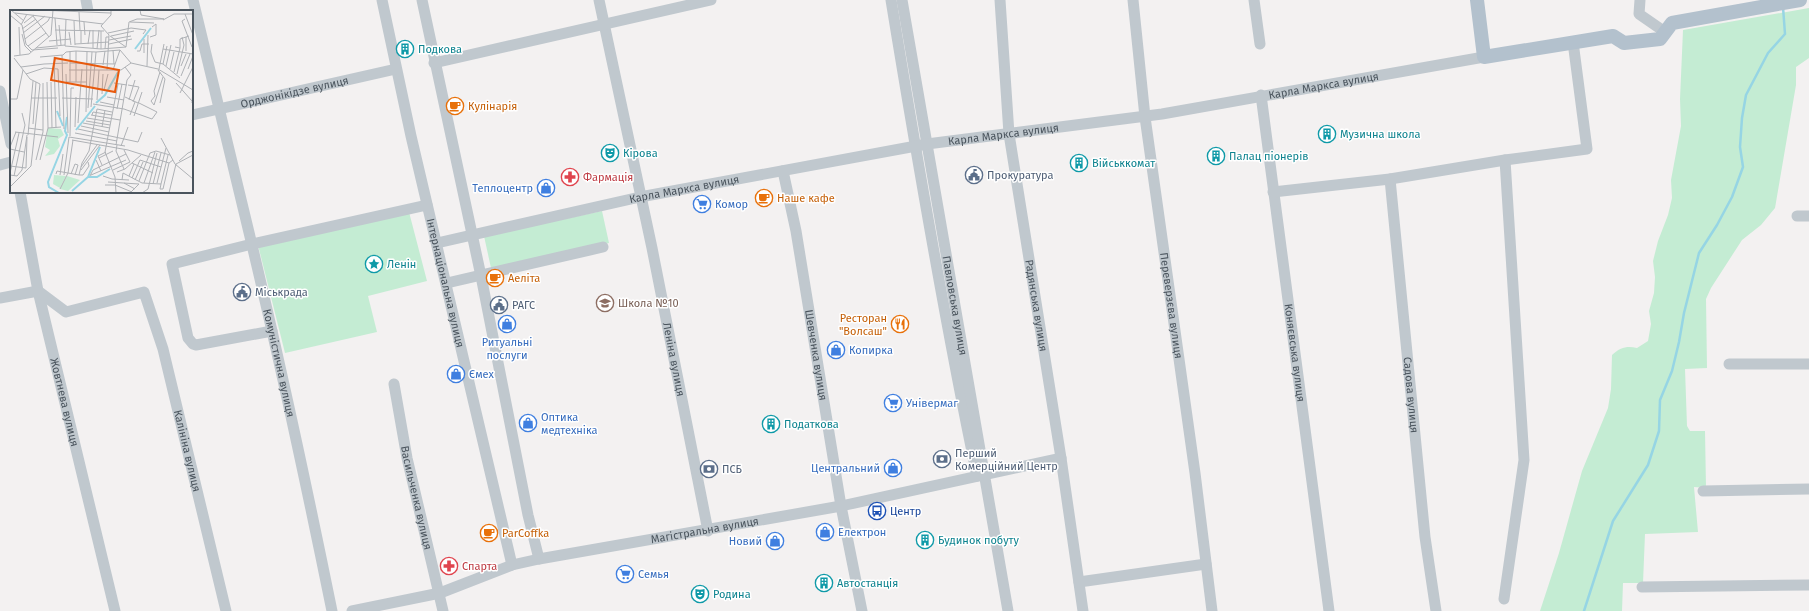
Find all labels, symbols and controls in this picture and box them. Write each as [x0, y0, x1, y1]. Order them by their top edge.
inset map [10, 10, 193, 193]
building icon: Подкова [395, 39, 415, 59]
place label: Подкова [418, 43, 462, 56]
street label: Карла Маркса вулиця [1268, 70, 1380, 102]
street label: Орджонікідзе вулиця [239, 74, 350, 111]
cafe icon: Кулінарія [445, 96, 465, 116]
place label: Кулінарія [468, 100, 517, 113]
street label: Карла Маркса вулиця [947, 121, 1060, 148]
building icon: Музична школа [1317, 124, 1337, 144]
place label: Музична школа [1340, 128, 1420, 141]
theatre icon: Кірова [600, 143, 620, 163]
building icon: Палац піонерів [1206, 146, 1226, 166]
place label: Кірова [623, 147, 658, 160]
place label: Палац піонерів [1229, 150, 1308, 163]
building icon: Військкомат [1069, 153, 1089, 173]
place label: Військкомат [1092, 157, 1155, 170]
public building icon: Прокуратура [964, 165, 984, 185]
pharmacy icon: Фармація [560, 167, 580, 187]
place label: Прокуратура [987, 169, 1053, 182]
place label: Фармація [583, 171, 633, 184]
street label: Карла Маркса вулиця [628, 173, 740, 206]
shop icon: Теплоцентр [536, 178, 556, 198]
place label: Теплоцентр [472, 182, 533, 195]
cafe icon: Наше кафе [754, 188, 774, 208]
place label: Наше кафе [777, 192, 835, 205]
supermarket icon: Комор [692, 194, 712, 214]
place label: Комор [715, 198, 748, 211]
street label: Інтернаціональна вулиця [424, 217, 467, 349]
street label: Переверзєва вулиця [1157, 252, 1185, 360]
place icon: Ленін [364, 254, 384, 274]
street label: Павловська вулиця [939, 255, 970, 356]
place label: Ленін [387, 258, 416, 271]
street label: Радянська вулиця [1022, 259, 1050, 352]
cafe icon: Аеліта [485, 268, 505, 288]
place label: Аеліта [508, 272, 540, 285]
public building icon: Міськрада [232, 282, 252, 302]
place label: Міськрада [255, 286, 308, 299]
school or university icon: Школа №10 [595, 293, 615, 313]
public building icon: РАГС [489, 295, 509, 315]
place label: Школа №10 [618, 297, 679, 310]
place label: РАГС [512, 299, 535, 312]
street label: Коняєвська вулиця [1282, 303, 1307, 403]
street label: Комуністична вулиця [260, 308, 297, 418]
street label: Шевченка вулиця [802, 309, 830, 402]
place label: Ресторан "Волсаш" [839, 312, 887, 338]
shop icon: Ритуальні послуги [497, 314, 517, 334]
restaurant icon: Ресторан "Волсаш" [890, 314, 910, 334]
street label: Леніна вулиця [660, 321, 687, 397]
place label: Ритуальні послуги [482, 336, 532, 362]
shop icon: Копирка [826, 340, 846, 360]
place label: Копирка [849, 344, 893, 357]
street label: Садова вулиця [1400, 356, 1421, 434]
street label: Жовтнева вулиця [47, 357, 81, 448]
shop icon: Ємех [446, 364, 466, 384]
place label: Ємех [469, 368, 494, 381]
supermarket icon: Універмаг [883, 393, 903, 413]
place label: Універмаг [906, 397, 958, 410]
street label: Калініна вулиця [171, 409, 203, 493]
place label: Оптика медтехніка [541, 411, 597, 437]
shop icon: Оптика медтехніка [518, 413, 538, 433]
building icon: Податкова [761, 414, 781, 434]
place label: Податкова [784, 418, 839, 431]
street label: Васильченка вулиця [398, 445, 434, 551]
place label: Перший Комерційний Центр [955, 447, 1058, 473]
bank icon: Перший Комерційний Центр [932, 449, 952, 469]
shop icon: Центральний [883, 458, 903, 478]
bank icon: ПСБ [699, 459, 719, 479]
place label: Центральний [811, 462, 880, 475]
place label: ПСБ [722, 463, 743, 476]
bus stop icon: Центр [867, 501, 887, 521]
place label: Центр [890, 505, 921, 518]
street label: Магістральна вулиця [650, 515, 760, 546]
shop icon: Електрон [815, 522, 835, 542]
cafe icon: ParCoffka [479, 523, 499, 543]
place label: Електрон [838, 526, 886, 539]
place label: ParCoffka [502, 527, 549, 540]
building icon: Будинок побуту [915, 530, 935, 550]
shop icon: Новий [765, 531, 785, 551]
place label: Будинок побуту [938, 534, 1020, 547]
place label: Новий [729, 535, 762, 548]
pharmacy icon: Спарта [439, 556, 459, 576]
place label: Спарта [462, 560, 497, 573]
supermarket icon: Семья [615, 564, 635, 584]
place label: Семья [638, 568, 669, 581]
building icon: Автостанція [814, 573, 834, 593]
place label: Автостанція [837, 577, 898, 590]
theatre icon: Родина [690, 584, 710, 604]
place label: Родина [713, 588, 751, 601]

